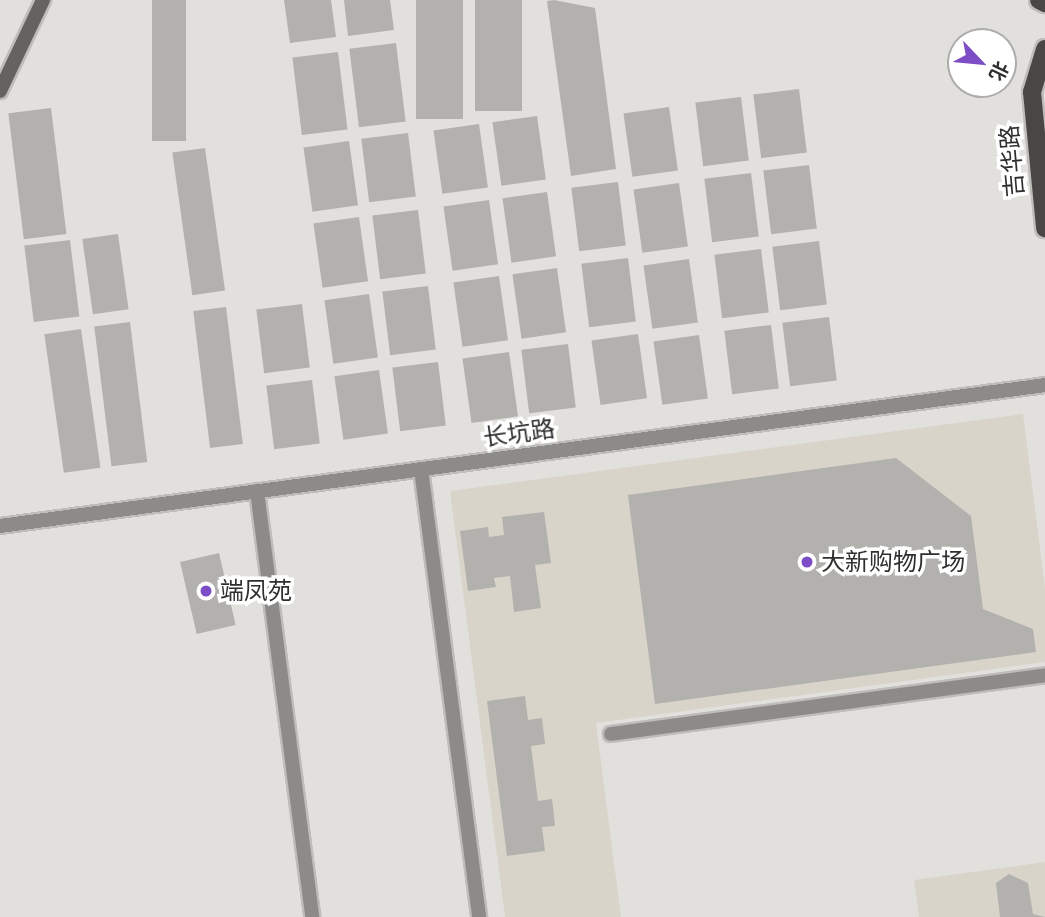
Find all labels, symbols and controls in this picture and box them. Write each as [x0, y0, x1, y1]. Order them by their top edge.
north arrow [947, 28, 1017, 98]
text: 北 [984, 58, 1014, 85]
street label: 吉华路 [995, 124, 1029, 198]
street label: 长坑路 [481, 414, 557, 452]
place label: 大新购物广场 [821, 548, 965, 576]
marker: 大新购物广场 [799, 554, 815, 570]
place label: 端凤苑 [220, 577, 292, 605]
marker: 端凤苑 [198, 583, 214, 599]

